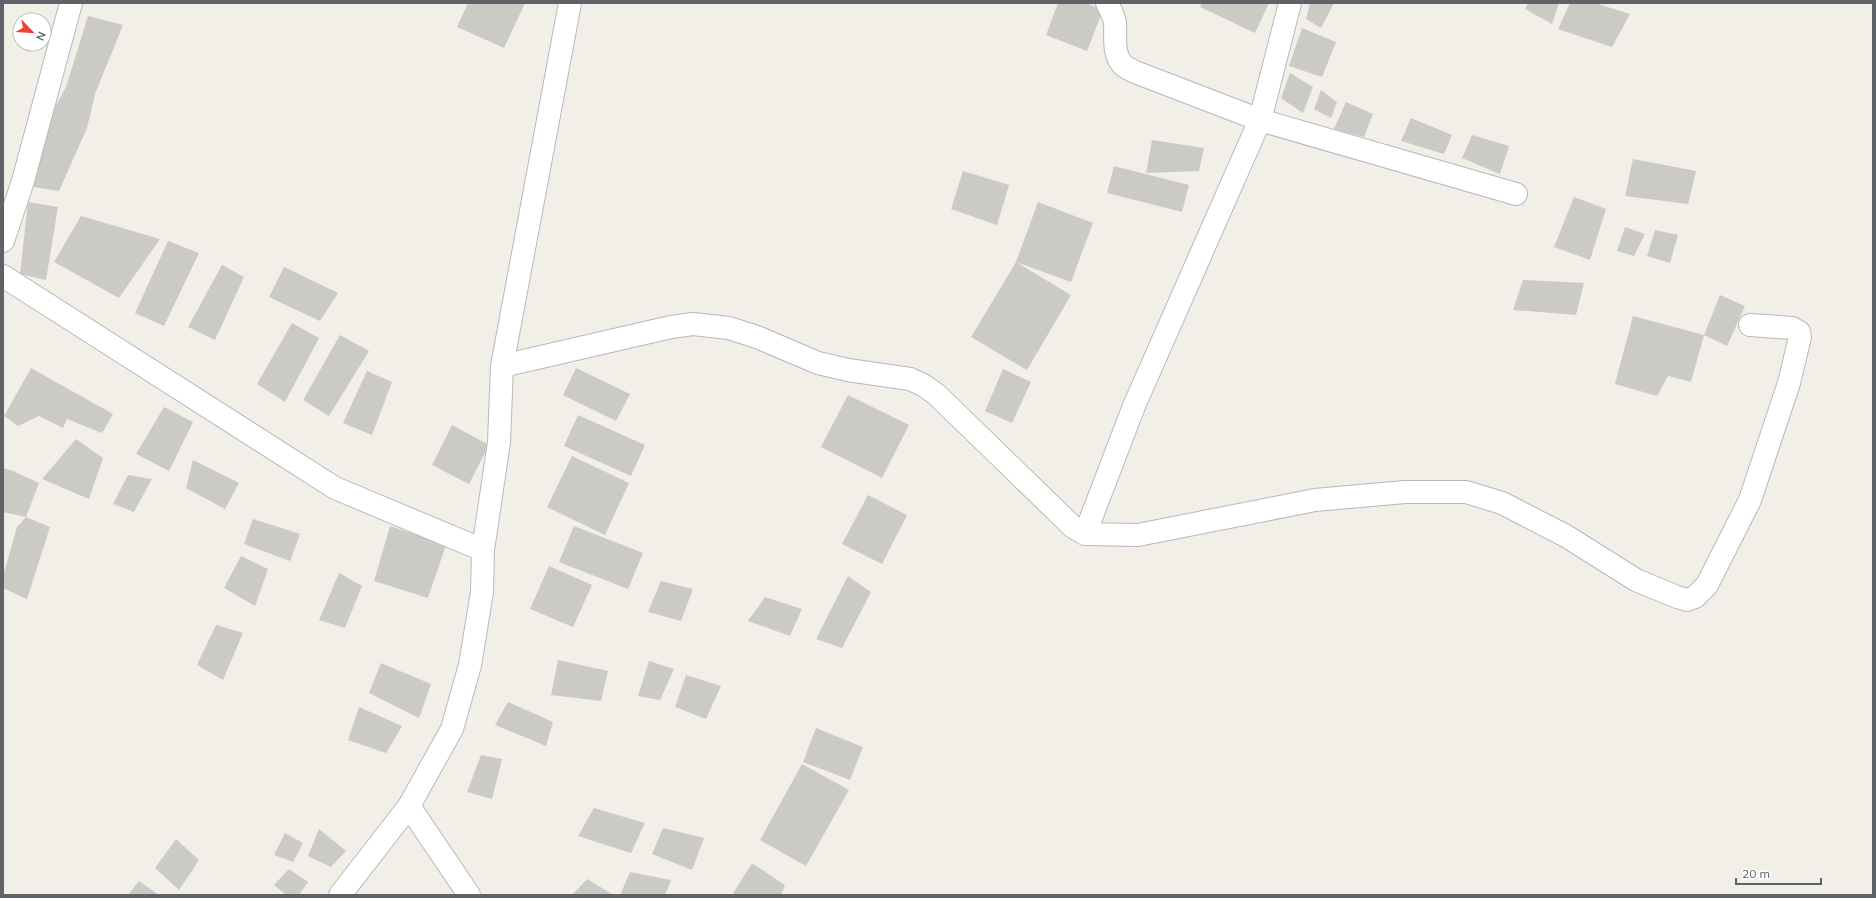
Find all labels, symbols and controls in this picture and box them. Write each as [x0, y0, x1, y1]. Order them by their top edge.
north arrow [12, 12, 52, 52]
text: N [33, 30, 49, 43]
scale bar [1736, 860, 1821, 886]
text: 20 m [1742, 866, 1770, 881]

